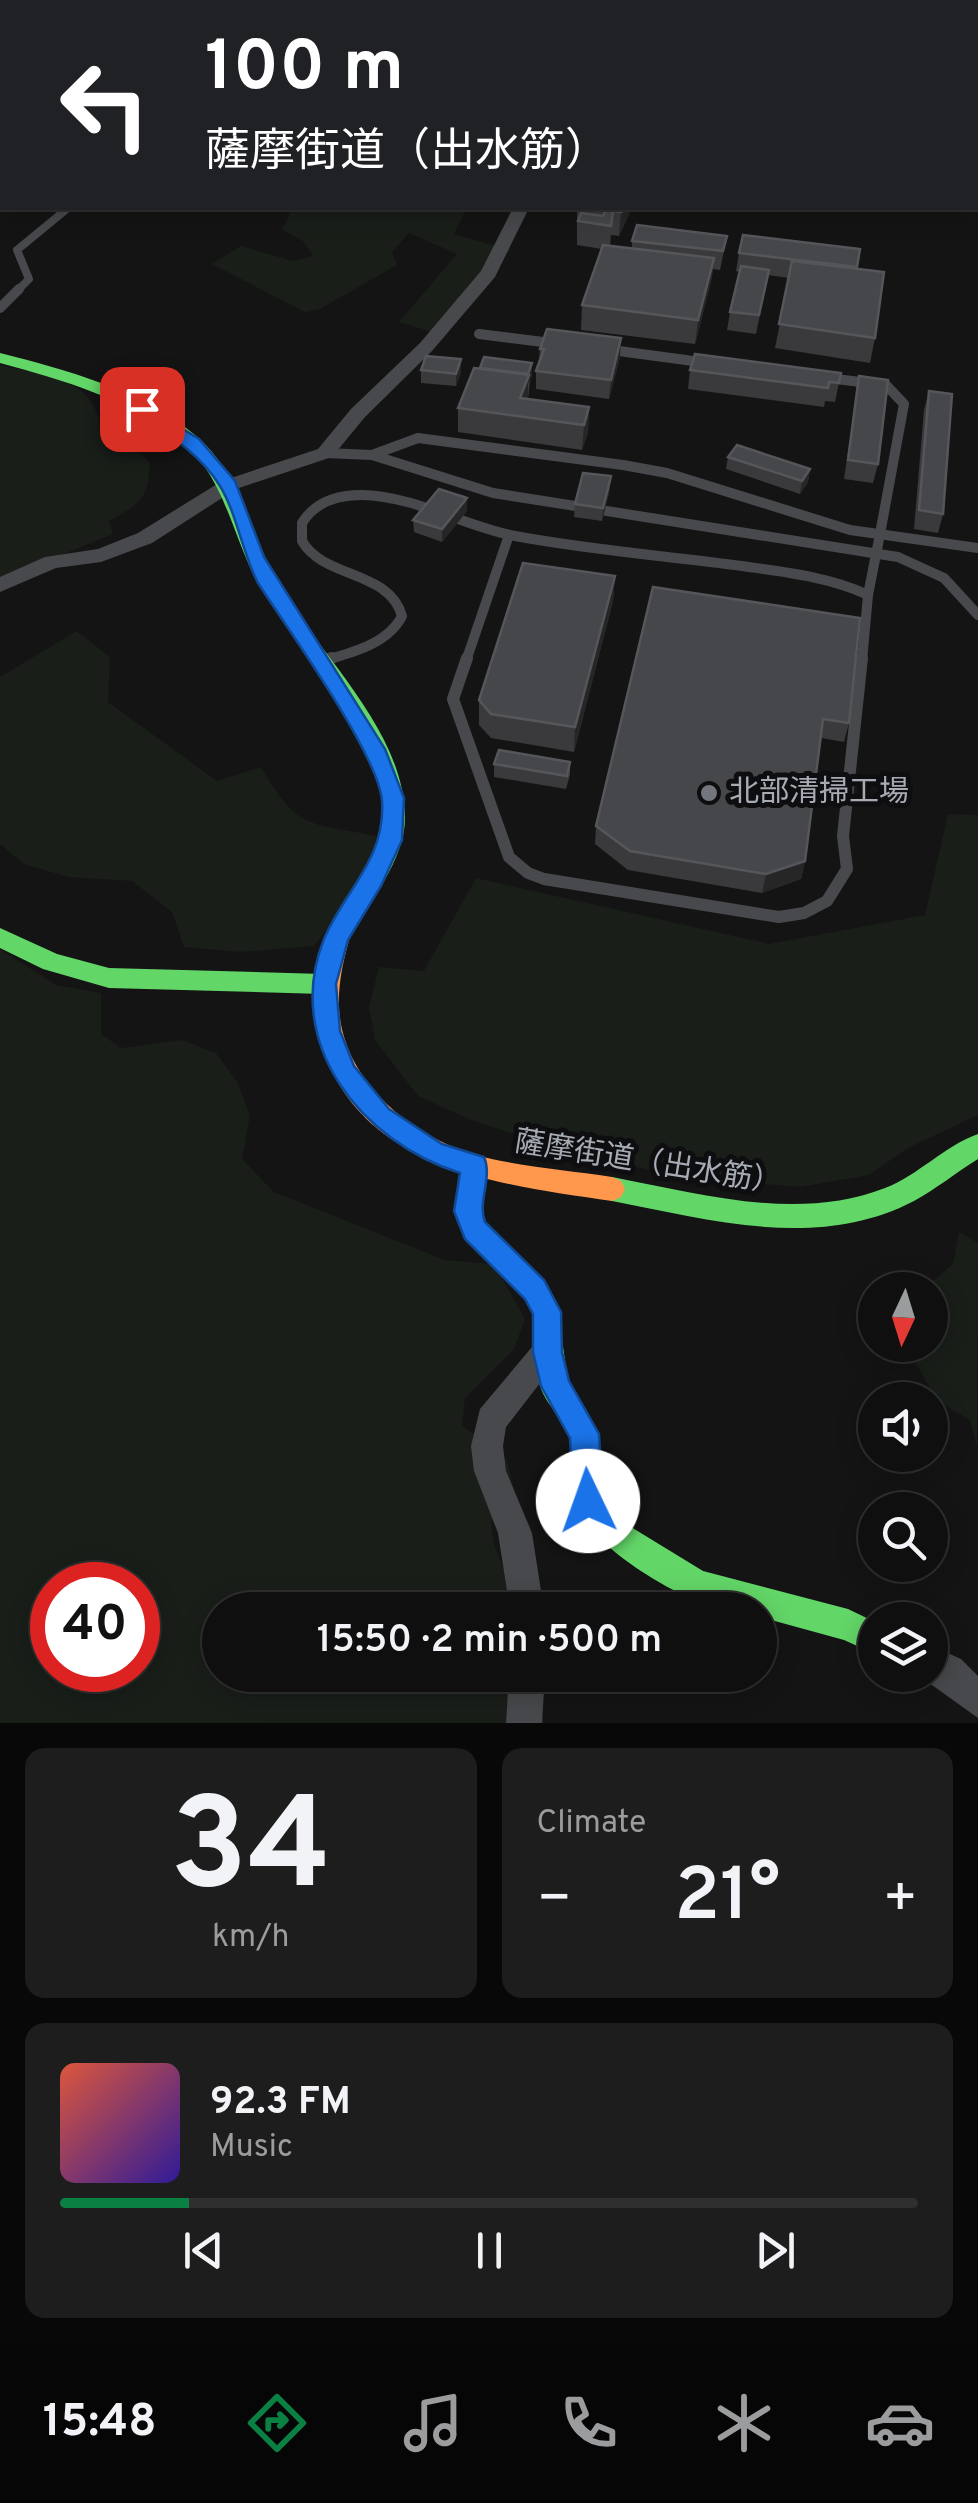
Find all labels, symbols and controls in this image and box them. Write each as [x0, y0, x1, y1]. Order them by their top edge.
text: 100 m [205, 26, 404, 115]
icon: left [40, 40, 170, 170]
text: 薩摩街道（出水筋） [205, 125, 610, 182]
pin [100, 367, 185, 452]
icon: arrive [115, 382, 170, 437]
place label: 北部清掃工場 [729, 775, 909, 812]
marker: 北部清掃工場 [698, 782, 720, 804]
street label: 薩摩街道（出水筋） [512, 1125, 784, 1203]
north arrow [858, 1272, 948, 1362]
map controls [858, 1272, 948, 1692]
button: sound [858, 1382, 948, 1472]
position arrow [536, 1449, 640, 1553]
button: search [858, 1492, 948, 1582]
speed limit sign: 40 [30, 1562, 160, 1692]
button: layers [858, 1602, 948, 1692]
text: 15:50 · 2 min · 500 m [317, 1617, 662, 1666]
text: 34 [170, 1770, 331, 1935]
text: Climate [537, 1804, 646, 1844]
text: 21° [674, 1852, 780, 1947]
text: − [537, 1866, 572, 1936]
text: + [883, 1866, 918, 1936]
text: km/h [212, 1918, 290, 1958]
text: 92.3 FM [210, 2079, 351, 2128]
text: Music [210, 2128, 293, 2168]
icon: previous [176, 2223, 231, 2278]
icon: pause [462, 2223, 517, 2278]
icon: next [748, 2223, 803, 2278]
icon: directions [242, 2388, 312, 2458]
icon: music [398, 2388, 468, 2458]
icon: phone [554, 2388, 624, 2458]
icon: climate [709, 2388, 779, 2458]
icon: car [865, 2388, 935, 2458]
text: 15:48 [43, 2395, 157, 2452]

